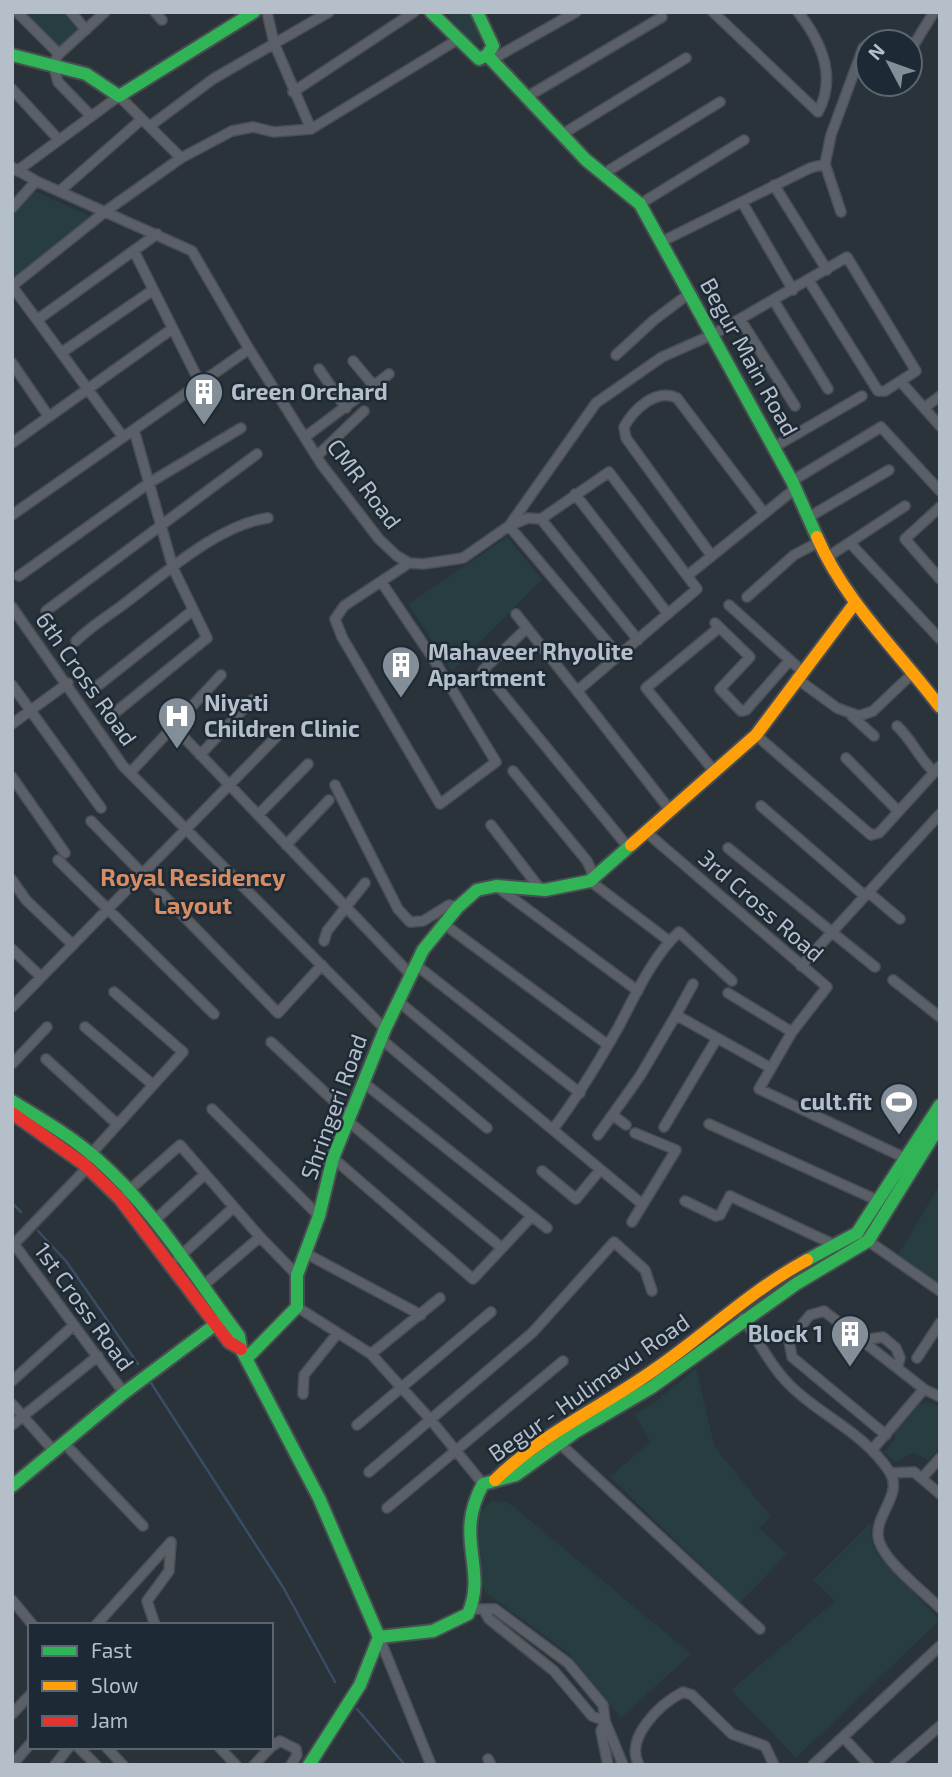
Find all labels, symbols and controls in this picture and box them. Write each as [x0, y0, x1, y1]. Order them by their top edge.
north arrow [854, 28, 924, 98]
text: N [863, 39, 889, 64]
street label: Begur Main Road [695, 273, 805, 440]
building icon: Green Orchard [183, 371, 225, 426]
place label: Green Orchard [231, 377, 388, 405]
street label: CMR Road [322, 433, 408, 534]
street label: 6th Cross Road [30, 606, 143, 751]
place label: Mahaveer Rhyolite Apartment [428, 637, 633, 691]
building icon: Mahaveer Rhyolite Apartment [380, 644, 422, 699]
place label: Niyati Children Clinic [204, 688, 360, 742]
hospital icon: Niyati Children Clinic [156, 695, 198, 750]
street label: 3rd Cross Road [693, 843, 830, 967]
district label: Royal Residency Layout [100, 862, 286, 919]
street label: Shringeri Road [294, 1030, 372, 1183]
sports icon: cult.fit [878, 1081, 920, 1136]
place label: cult.fit [800, 1087, 872, 1115]
street label: 1st Cross Road [29, 1237, 141, 1376]
street label: Begur - Hulimavu Road [482, 1307, 694, 1467]
building icon: Block 1 [829, 1313, 871, 1368]
place label: Block 1 [748, 1319, 823, 1347]
legend [28, 1623, 273, 1749]
text: Fast [91, 1637, 132, 1662]
text: Slow [91, 1672, 138, 1697]
text: Jam [91, 1707, 128, 1732]

